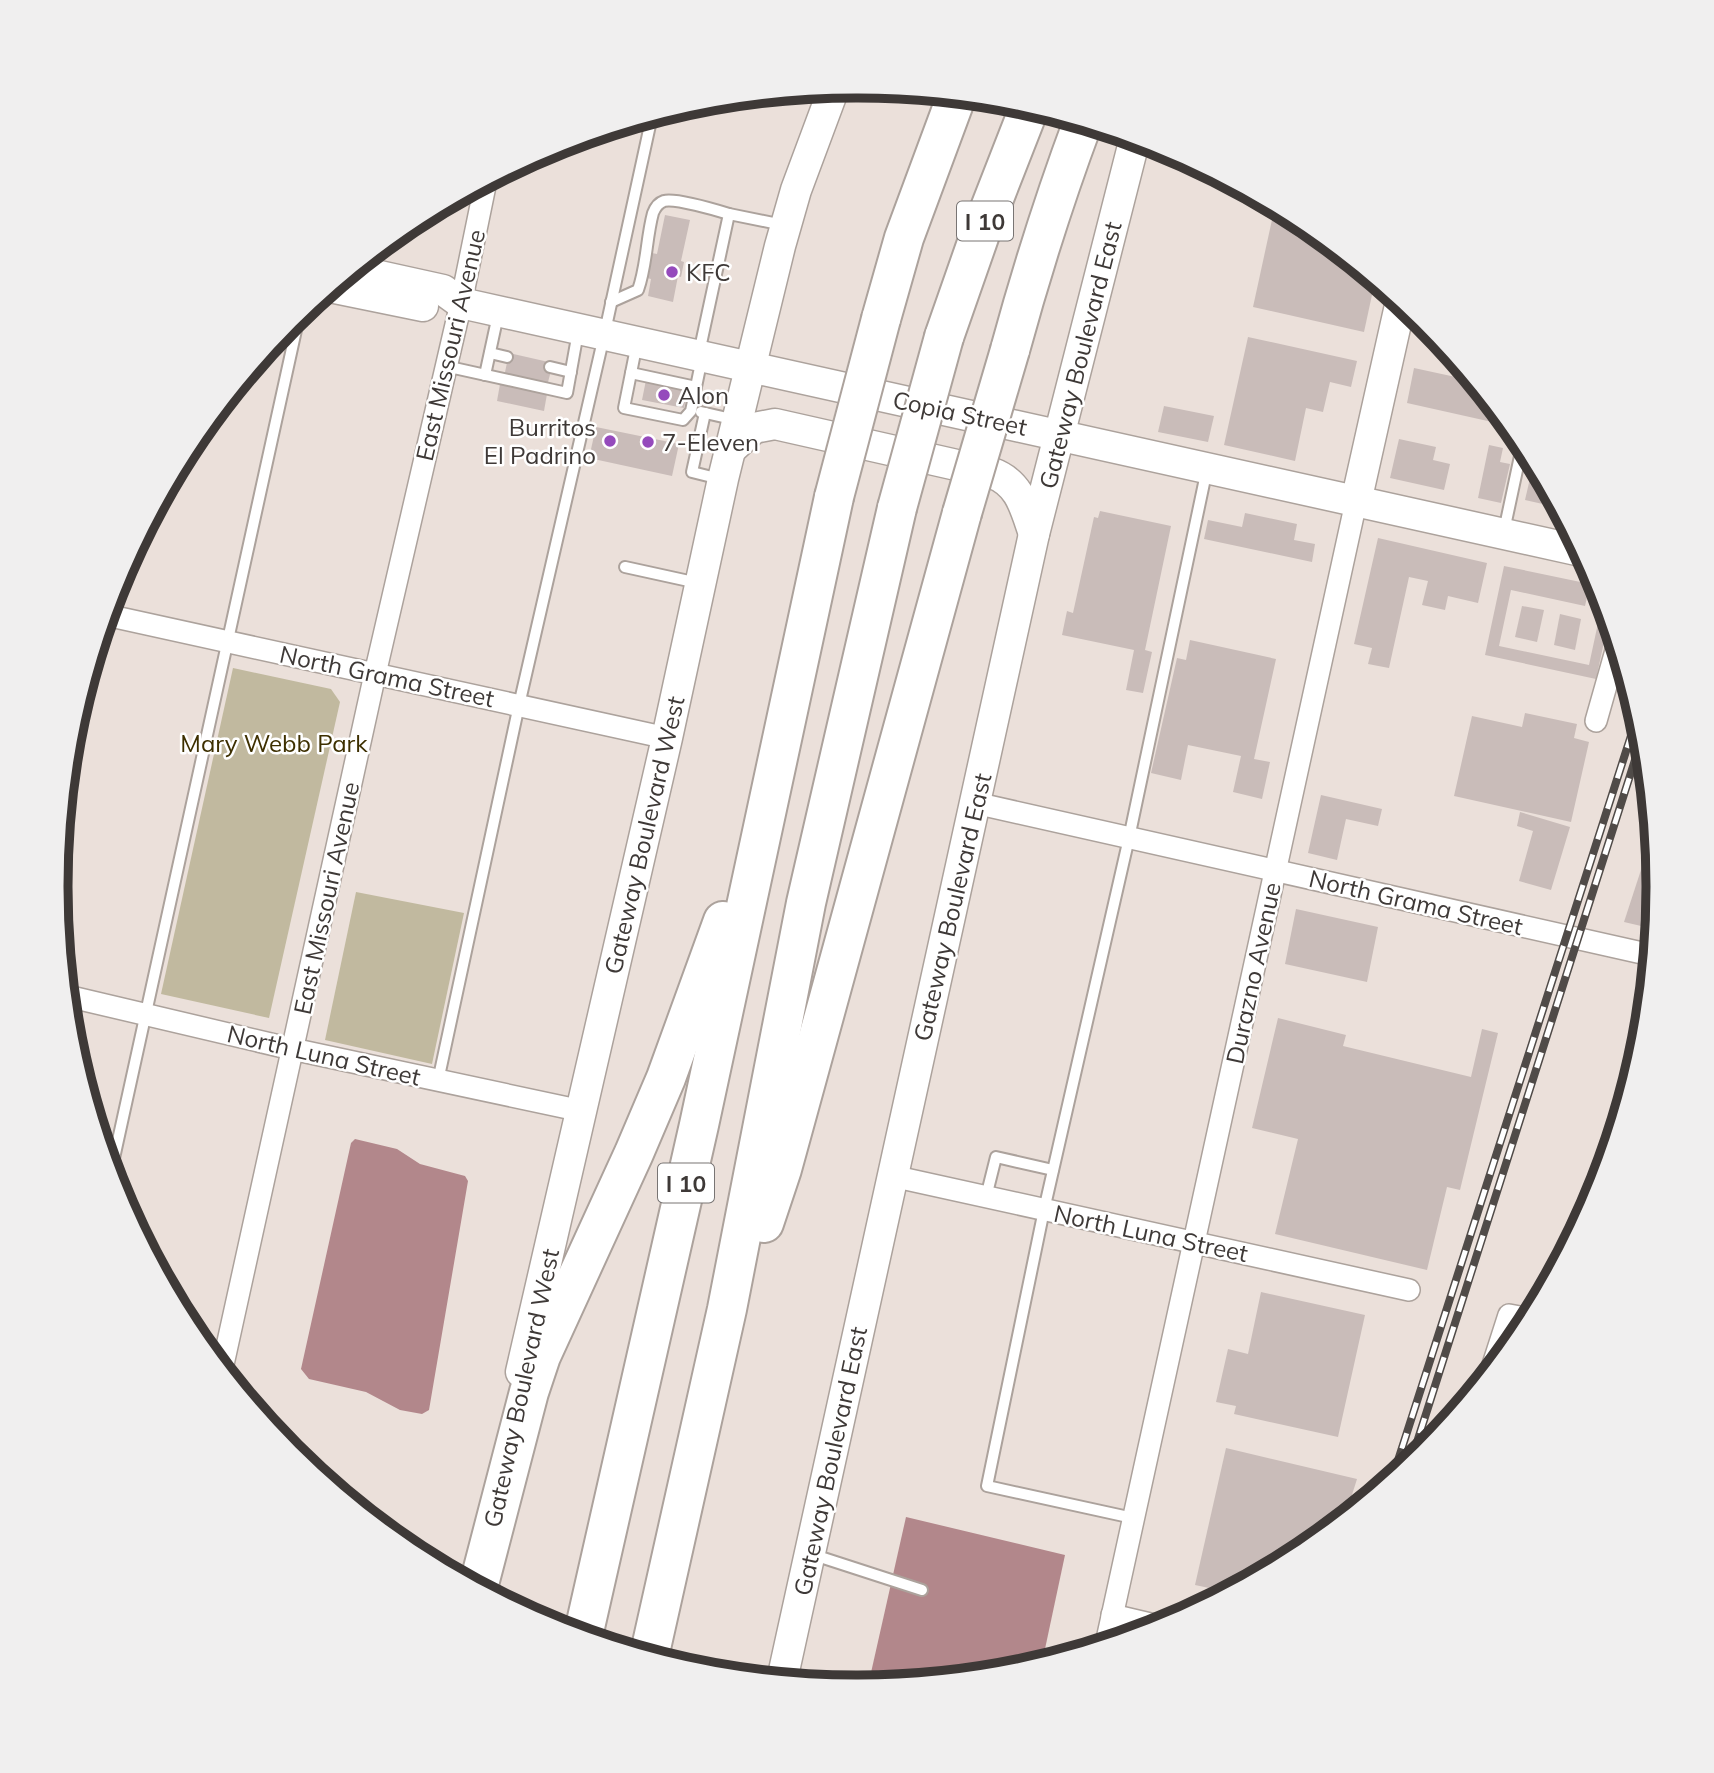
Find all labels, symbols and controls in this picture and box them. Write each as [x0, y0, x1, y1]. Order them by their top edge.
road number: I 10 [957, 202, 1013, 241]
street label: Gateway Boulevard East [1032, 218, 1128, 492]
street label: East Missouri Avenue [409, 226, 491, 464]
place label: KFC [686, 257, 731, 287]
marker: KFC [664, 264, 680, 280]
place label: Alon [678, 380, 729, 410]
street label: Copia Street [890, 384, 1030, 442]
marker: Alon [656, 387, 672, 403]
place label: Burritos El Padrino [484, 412, 596, 470]
place label: 7-Eleven [662, 427, 759, 457]
marker: Burritos El Padrino [602, 433, 618, 449]
marker: 7-Eleven [640, 434, 656, 450]
street label: North Grama Street [277, 639, 497, 713]
street label: Gateway Boulevard West [597, 693, 691, 977]
park label: Mary Webb Park [180, 728, 368, 758]
street label: Gateway Boulevard East [907, 770, 997, 1044]
street label: East Missouri Avenue [287, 779, 365, 1017]
street label: North Grama Street [1306, 863, 1526, 941]
street label: Durazno Avenue [1219, 879, 1287, 1067]
street label: North Luna Street [224, 1018, 424, 1092]
road number: I 10 [658, 1164, 714, 1202]
street label: North Luna Street [1051, 1198, 1251, 1268]
street label: Gateway Boulevard West [477, 1246, 565, 1530]
street label: Gateway Boulevard East [787, 1324, 873, 1598]

